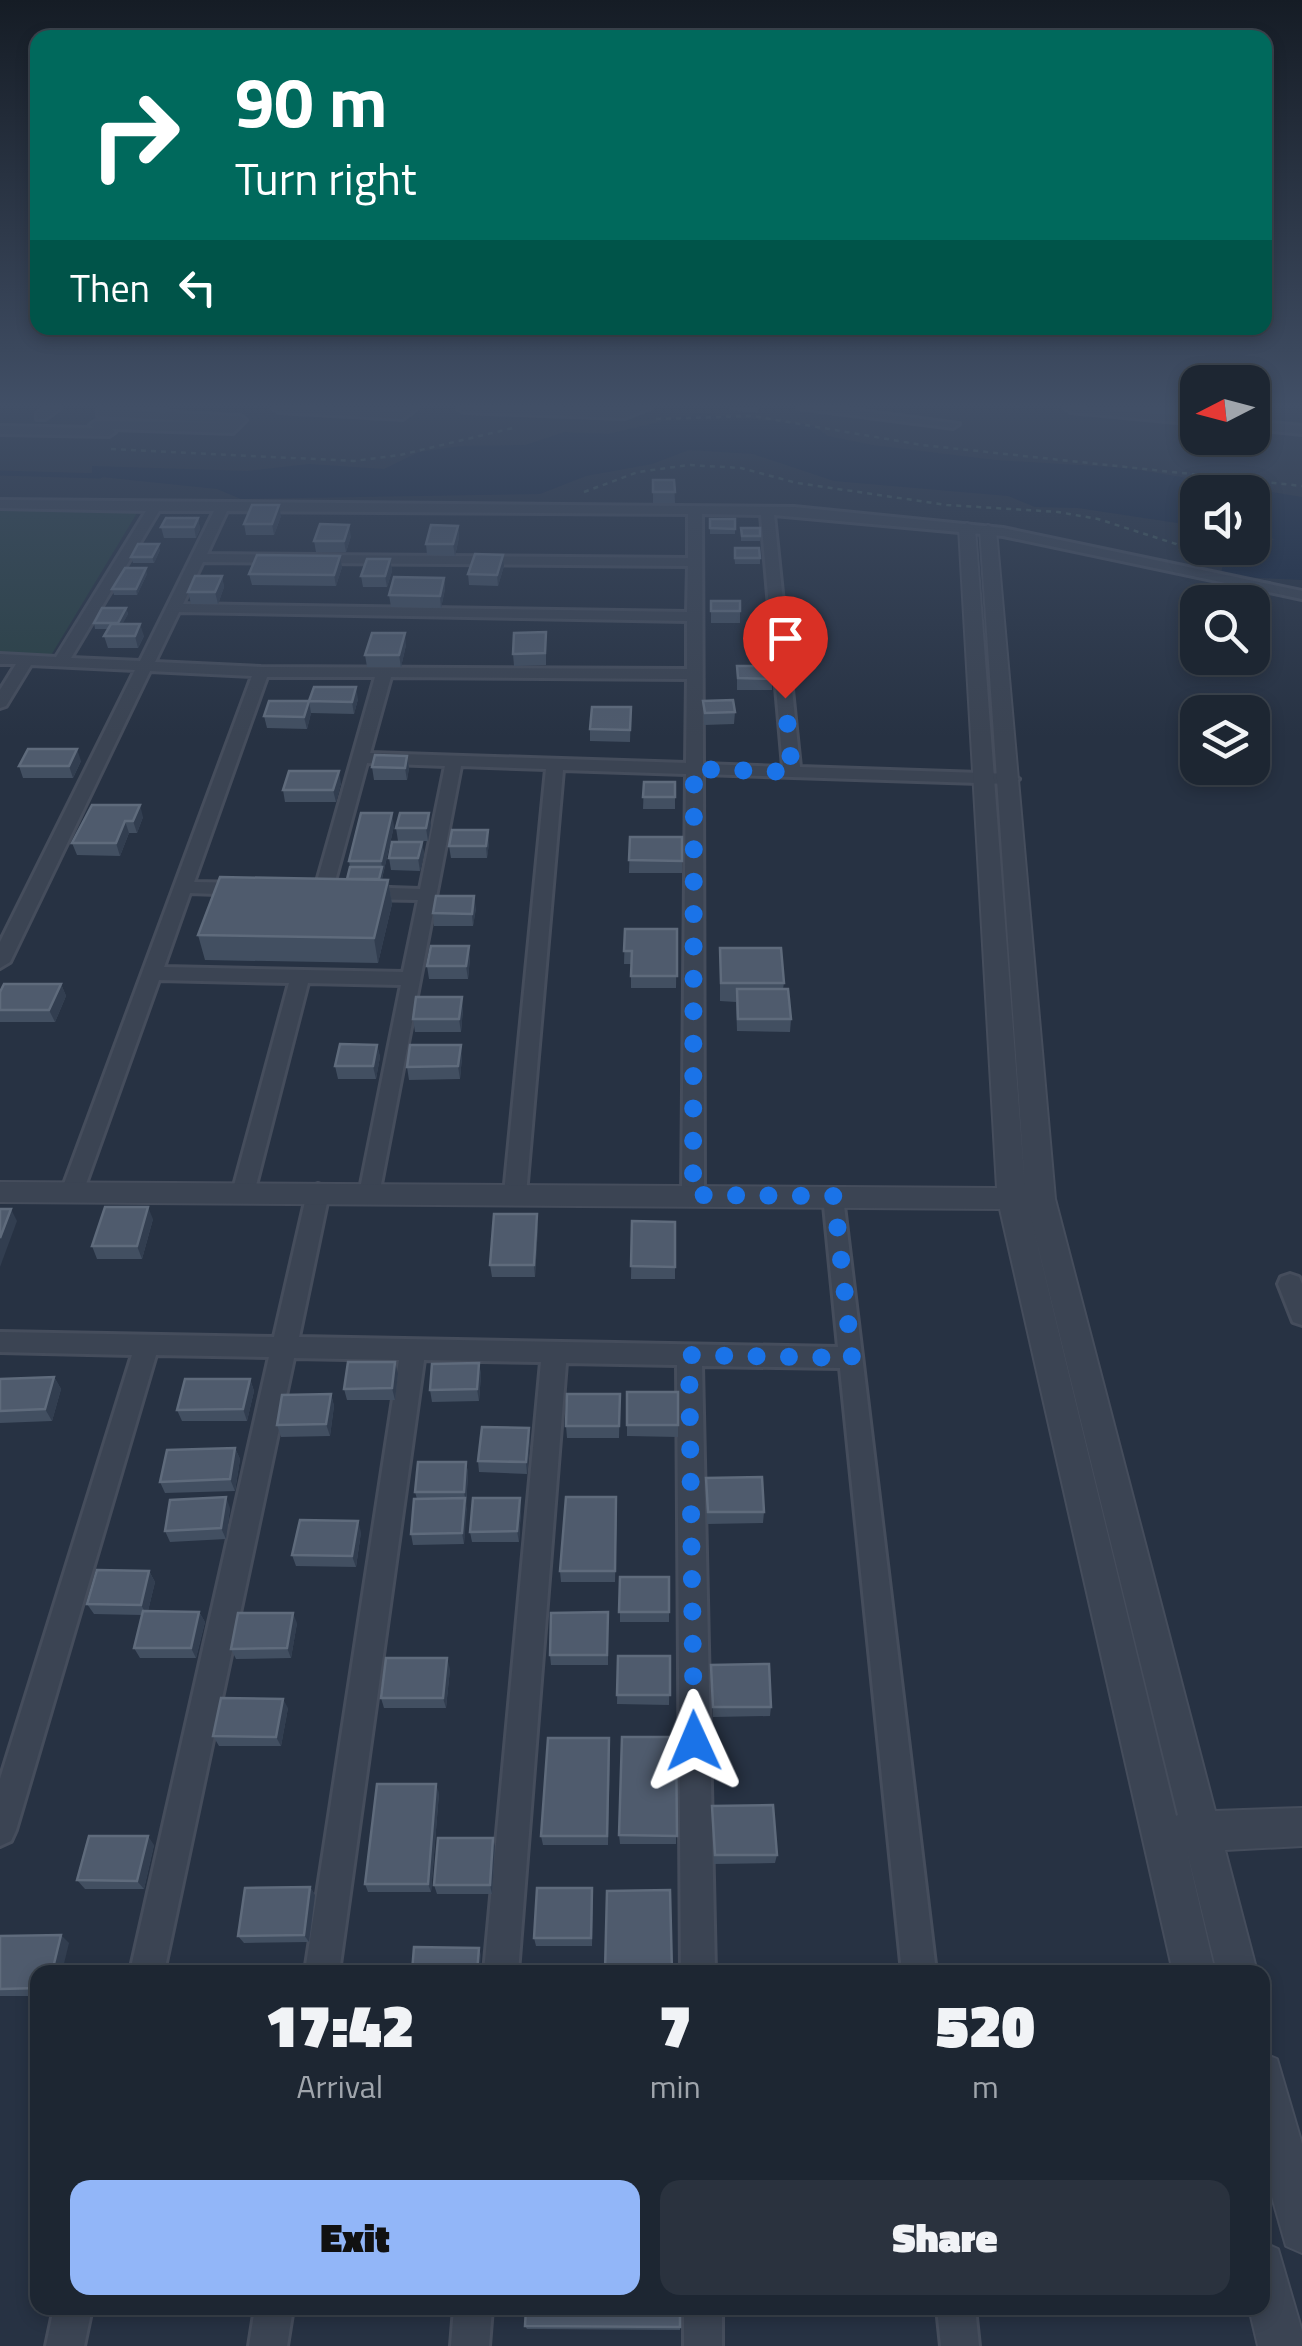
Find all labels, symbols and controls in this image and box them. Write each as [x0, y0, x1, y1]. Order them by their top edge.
text: 90 m [235, 48, 388, 154]
icon: right [70, 70, 200, 200]
text: Turn right [235, 144, 417, 212]
text: Then [70, 259, 150, 317]
icon: left [170, 260, 225, 315]
north arrow [1180, 365, 1270, 455]
map controls [1180, 365, 1270, 785]
button: sound [1180, 475, 1270, 565]
button: search [1180, 585, 1270, 675]
pin [743, 596, 828, 699]
icon: arrive [758, 611, 813, 666]
button: layers [1180, 695, 1270, 785]
position arrow [642, 1689, 746, 1793]
text: 17:42 [265, 1979, 414, 2070]
text: 7 [659, 1979, 692, 2070]
text: 520 [936, 1979, 1035, 2070]
text: Arrival [296, 2062, 383, 2110]
text: min [650, 2062, 701, 2110]
text: m [972, 2062, 999, 2110]
button: Exit [70, 2180, 640, 2295]
button: Share [660, 2180, 1230, 2295]

